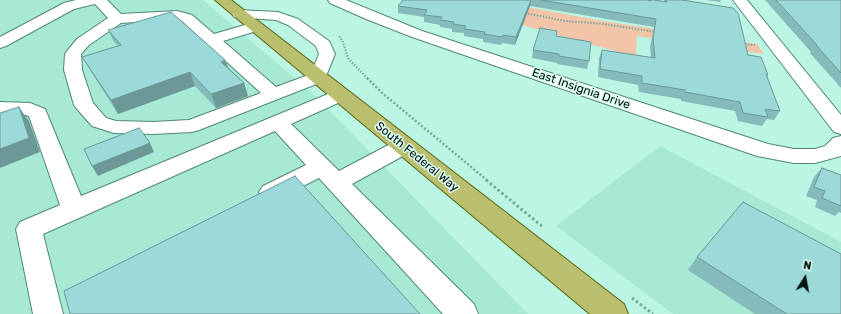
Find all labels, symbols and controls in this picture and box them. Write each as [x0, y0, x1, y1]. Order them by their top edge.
street label: East Insignia Drive [530, 65, 632, 113]
street label: South Federal Way [372, 119, 462, 195]
north arrow [785, 258, 825, 298]
text: N [802, 259, 813, 273]

